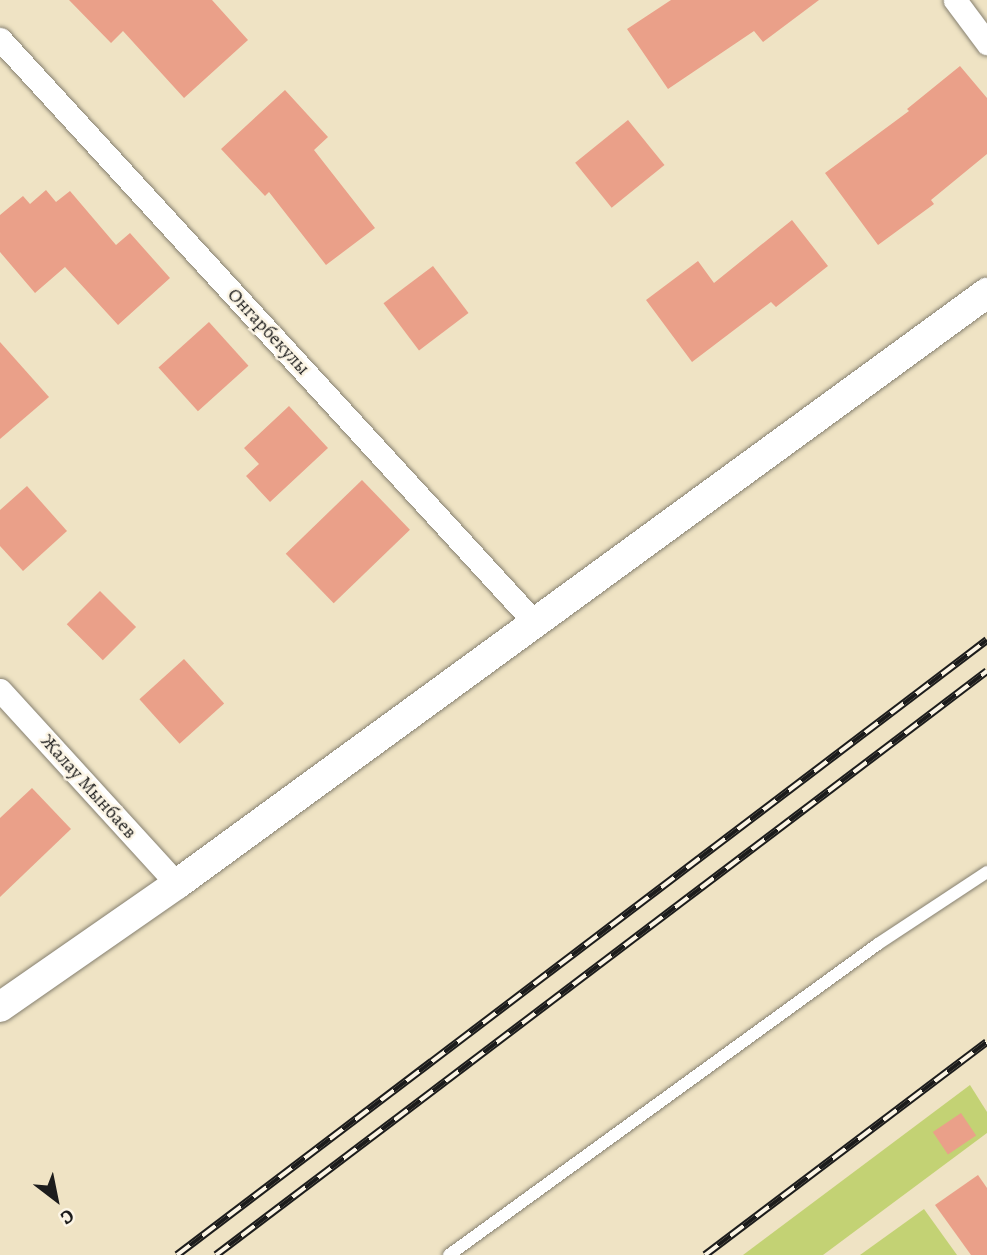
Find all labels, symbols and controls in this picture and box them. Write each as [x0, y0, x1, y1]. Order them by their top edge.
street label: Онгарбекулы [222, 284, 314, 380]
street label: Жалау Мынбаев [35, 730, 141, 844]
north arrow [21, 1164, 91, 1234]
text: С [55, 1203, 79, 1231]

